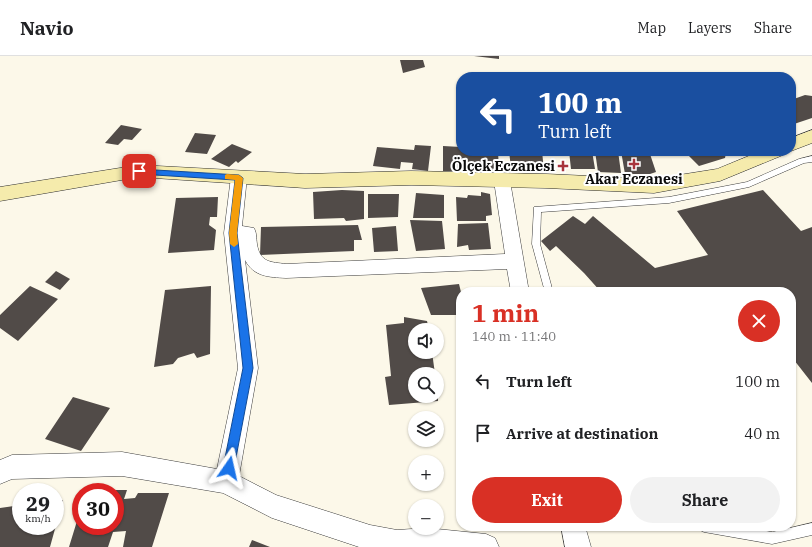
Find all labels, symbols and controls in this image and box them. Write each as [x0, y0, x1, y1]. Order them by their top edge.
text: Navio [20, 16, 74, 40]
text: Map [638, 19, 666, 37]
text: Layers [688, 19, 732, 37]
text: Share [754, 19, 792, 37]
text: 100 m [538, 84, 622, 121]
icon: left [472, 88, 524, 140]
text: Turn left [538, 120, 612, 143]
pin [122, 154, 156, 188]
place label: Ölçek Eczanesi [452, 157, 555, 175]
marker: Akar Eczanesi [629, 159, 639, 169]
icon: arrive [128, 160, 150, 182]
marker: Ölçek Eczanesi [558, 161, 568, 171]
place label: Akar Eczanesi [585, 170, 683, 188]
text: 1 min [472, 297, 539, 329]
button: close [738, 300, 780, 342]
map controls [408, 323, 444, 535]
button: sound [408, 323, 444, 359]
text: 140 m · 11:40 [472, 328, 556, 345]
button: search [408, 367, 444, 403]
icon: left [472, 370, 494, 392]
text: Turn left [506, 372, 572, 391]
text: 100 m [735, 372, 780, 391]
button: layers [408, 411, 444, 447]
icon: arrive [472, 422, 494, 444]
text: Arrive at destination [506, 424, 658, 443]
text: 40 m [744, 424, 780, 443]
position arrow [208, 447, 250, 489]
button: + [408, 455, 444, 491]
button: Exit [472, 477, 622, 523]
button: Share [630, 477, 780, 523]
speed limit sign: 30 [72, 483, 124, 535]
text: 29 [26, 490, 50, 517]
button: − [408, 499, 444, 535]
text: km/h [25, 512, 51, 525]

